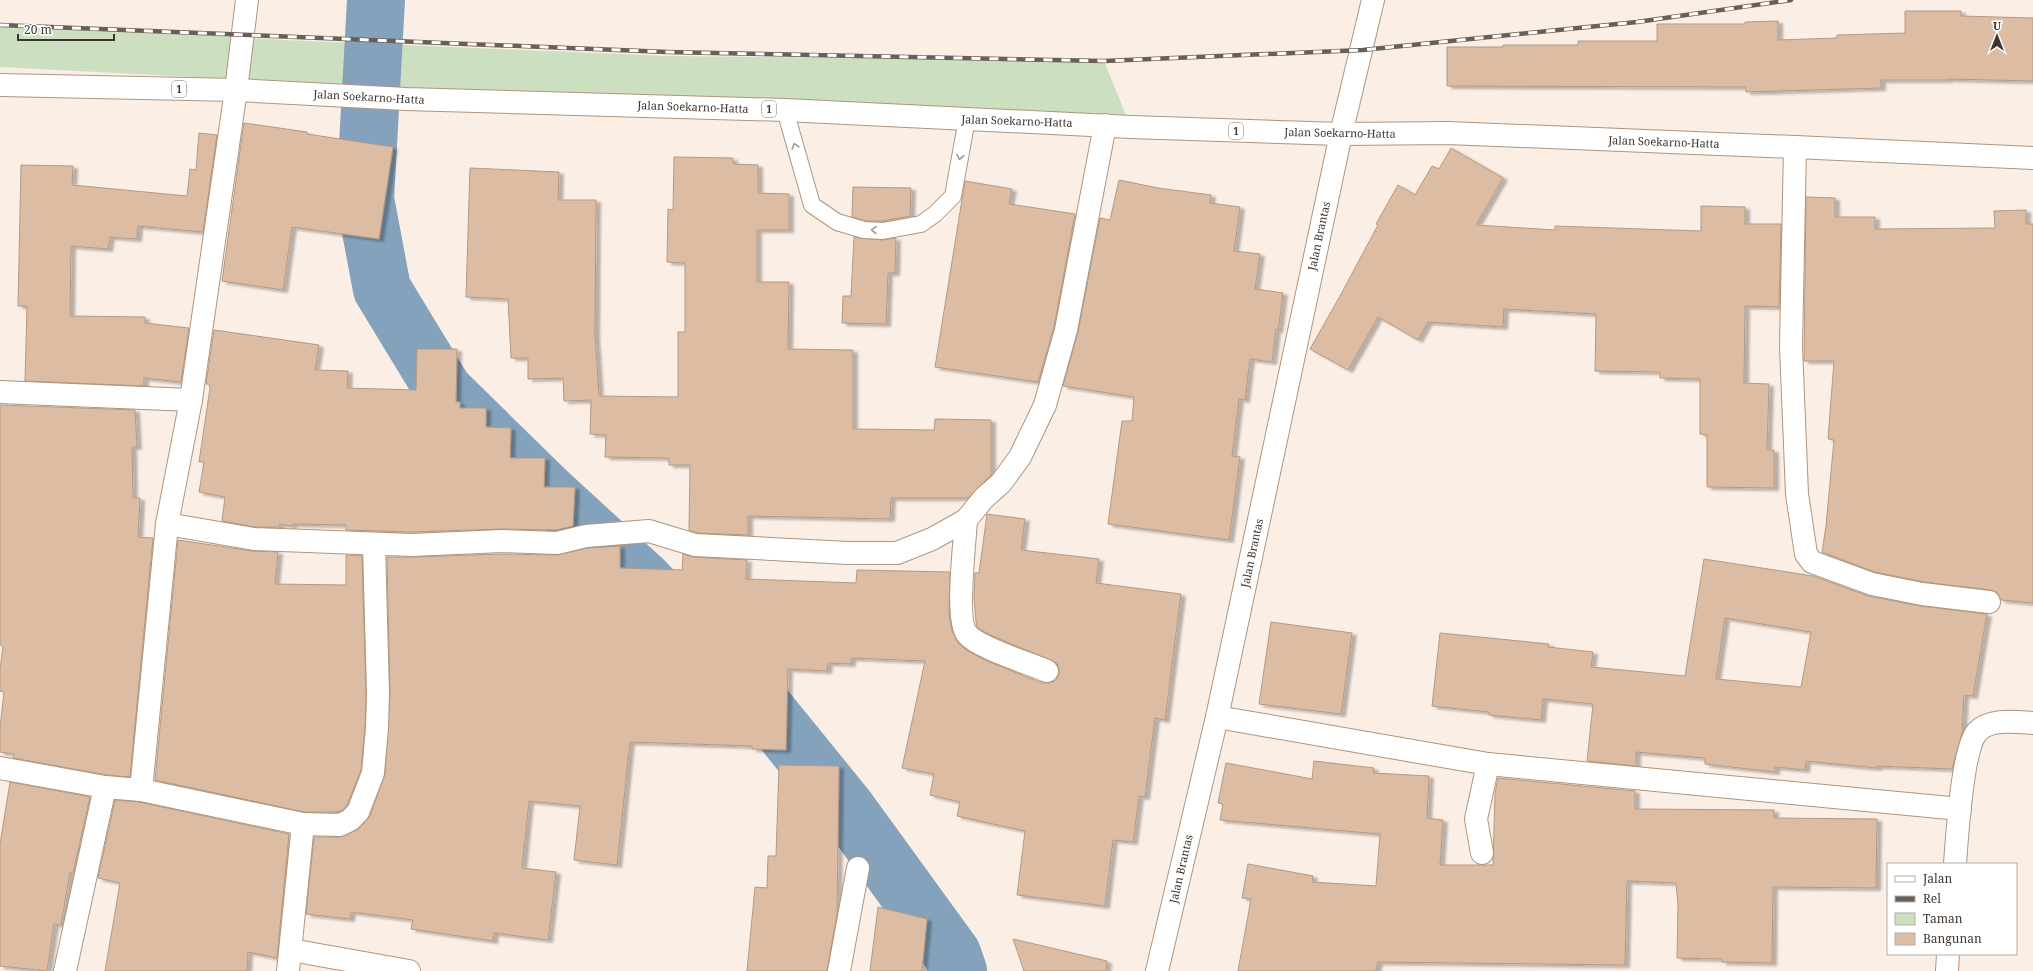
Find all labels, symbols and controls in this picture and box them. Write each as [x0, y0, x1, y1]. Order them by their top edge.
scale bar [18, 16, 114, 42]
north arrow [1977, 16, 2017, 56]
text: U [1993, 18, 2002, 33]
text: 20 m [24, 21, 52, 38]
road number: 1 [172, 81, 186, 97]
street label: Jalan Soekarno-Hatta [312, 86, 425, 107]
street label: Jalan Soekarno-Hatta [636, 97, 749, 116]
road number: 1 [762, 101, 776, 117]
street label: Jalan Soekarno-Hatta [960, 111, 1073, 130]
road number: 1 [1229, 123, 1243, 139]
street label: Jalan Soekarno-Hatta [1283, 124, 1396, 141]
street label: Jalan Soekarno-Hatta [1607, 132, 1720, 151]
one-way arrow [791, 142, 800, 149]
one-way arrow [956, 154, 965, 160]
street label: Jalan Brantas [1304, 200, 1333, 273]
one-way arrow [871, 226, 877, 235]
street label: Jalan Brantas [1237, 517, 1266, 590]
street label: Jalan Brantas [1165, 833, 1196, 906]
legend [1887, 863, 2017, 955]
text: Jalan [1922, 870, 1953, 887]
text: Rel [1923, 890, 1941, 907]
text: Taman [1923, 910, 1963, 927]
text: Bangunan [1923, 930, 1982, 947]

